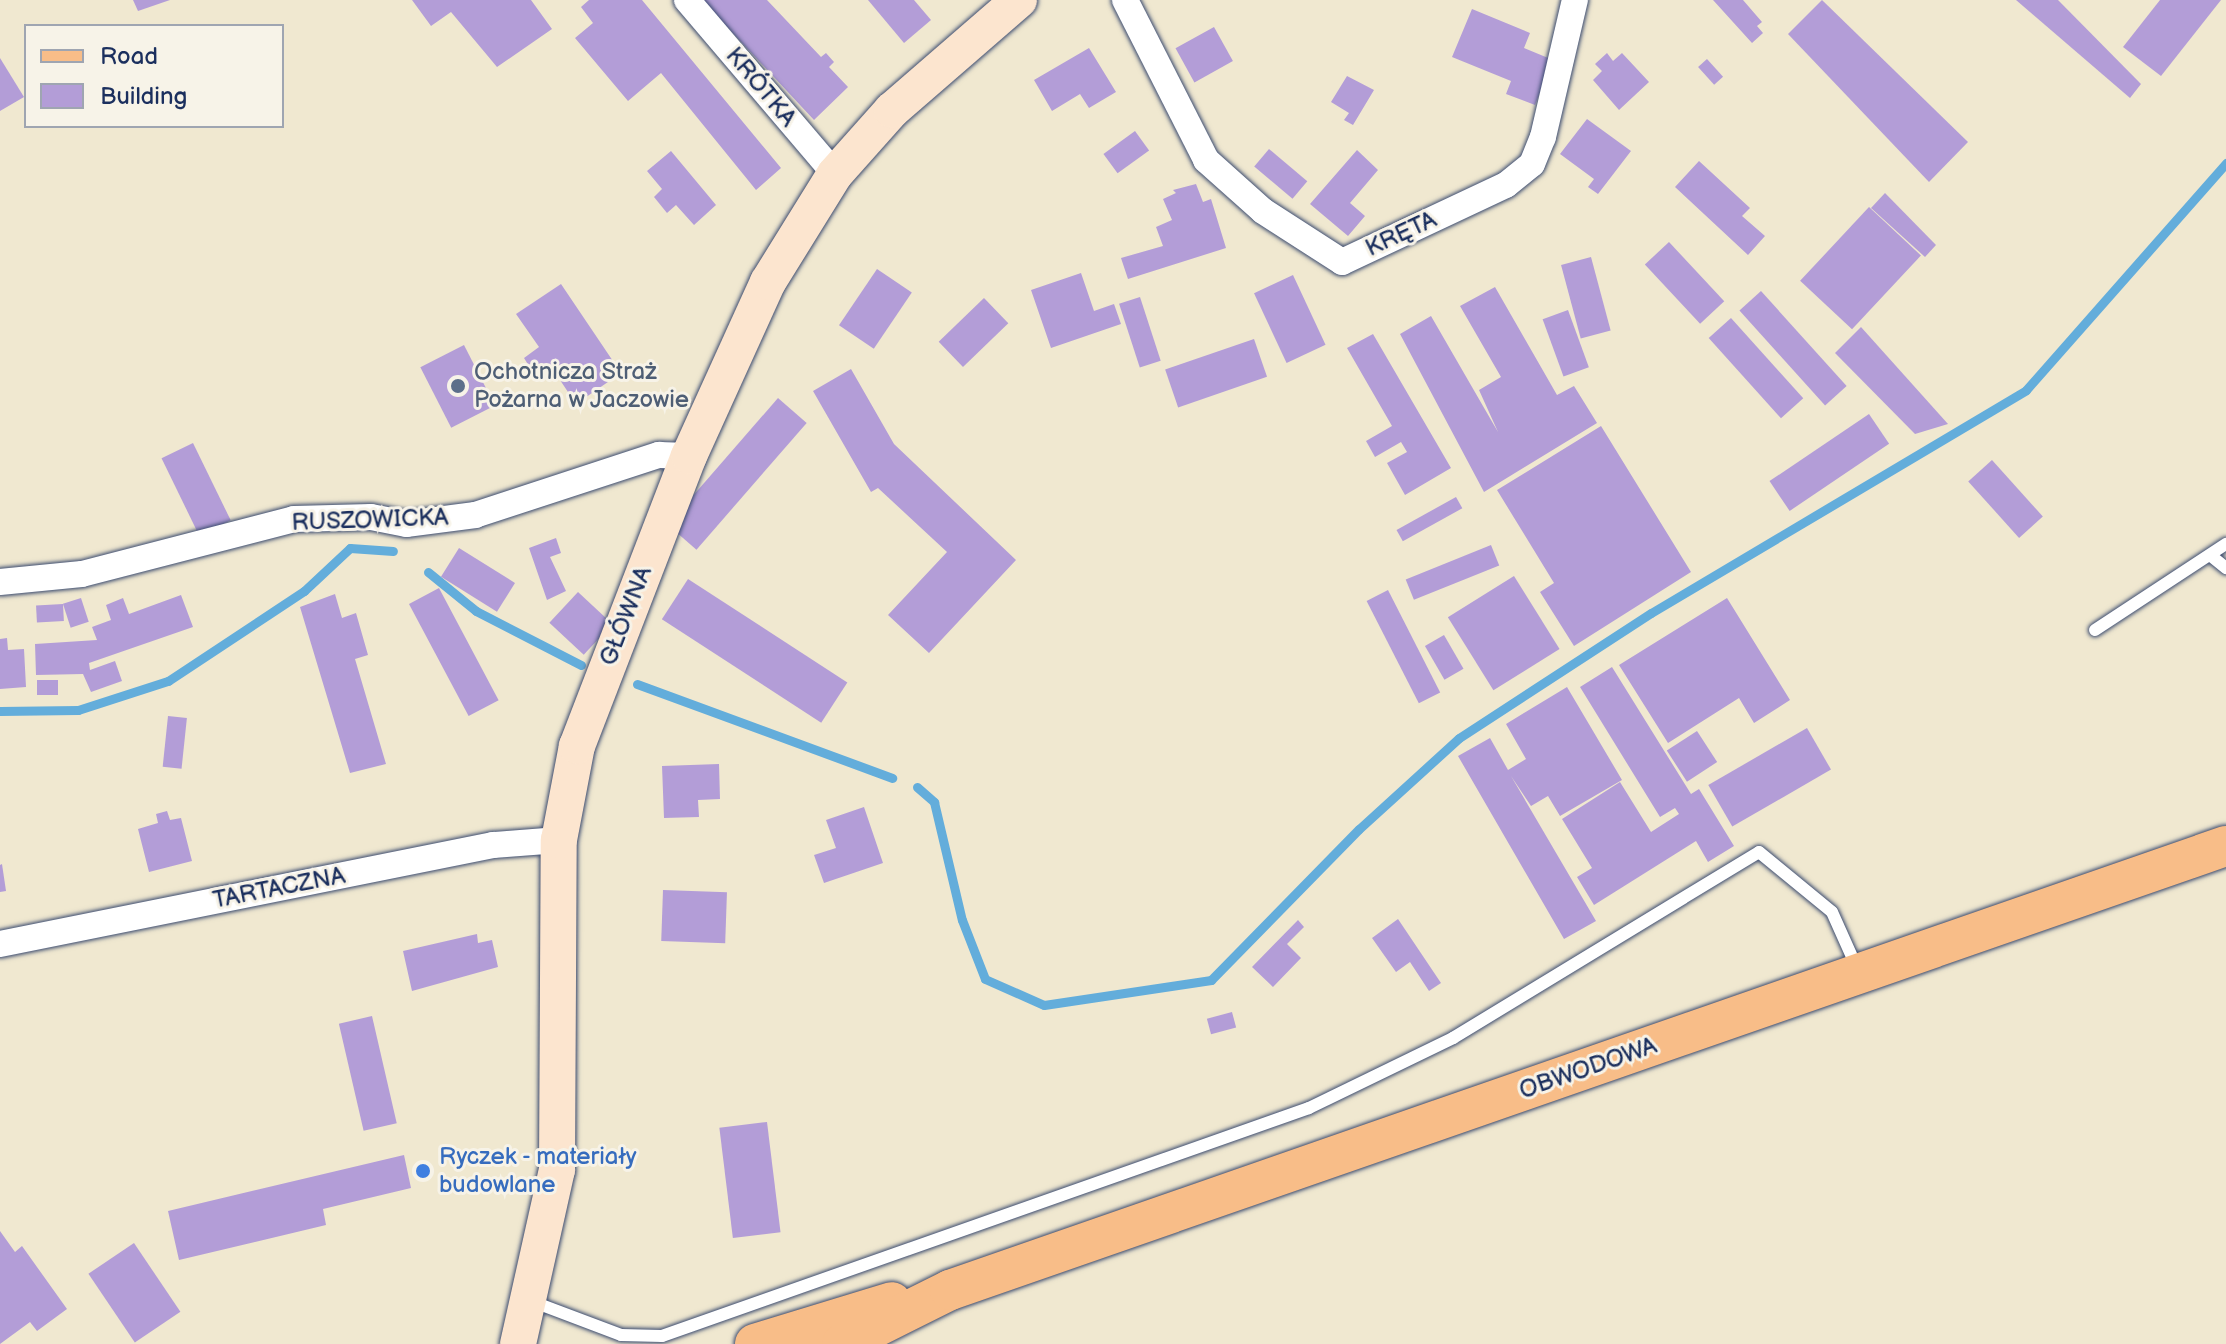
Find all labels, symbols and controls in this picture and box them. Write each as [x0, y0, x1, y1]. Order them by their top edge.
legend [24, 24, 284, 128]
text: Road [100, 42, 158, 71]
street label: KRÓTKA [720, 42, 802, 132]
text: Building [100, 82, 187, 111]
street label: KRĘTA [1361, 205, 1441, 263]
place label: Ochotnicza Straż Pożarna w Jaczowie [474, 358, 690, 414]
marker: Ochotnicza Straż Pożarna w Jaczowie [449, 377, 467, 395]
street label: RUSZOWICKA [291, 503, 449, 537]
street label: GŁÓWNA [594, 562, 658, 670]
street label: TARTACZNA [210, 861, 348, 915]
street label: OBWODOWA [1515, 1031, 1661, 1105]
place label: Ryczek - materiały budowlane [439, 1143, 639, 1199]
marker: Ryczek - materiały budowlane [414, 1162, 432, 1180]

